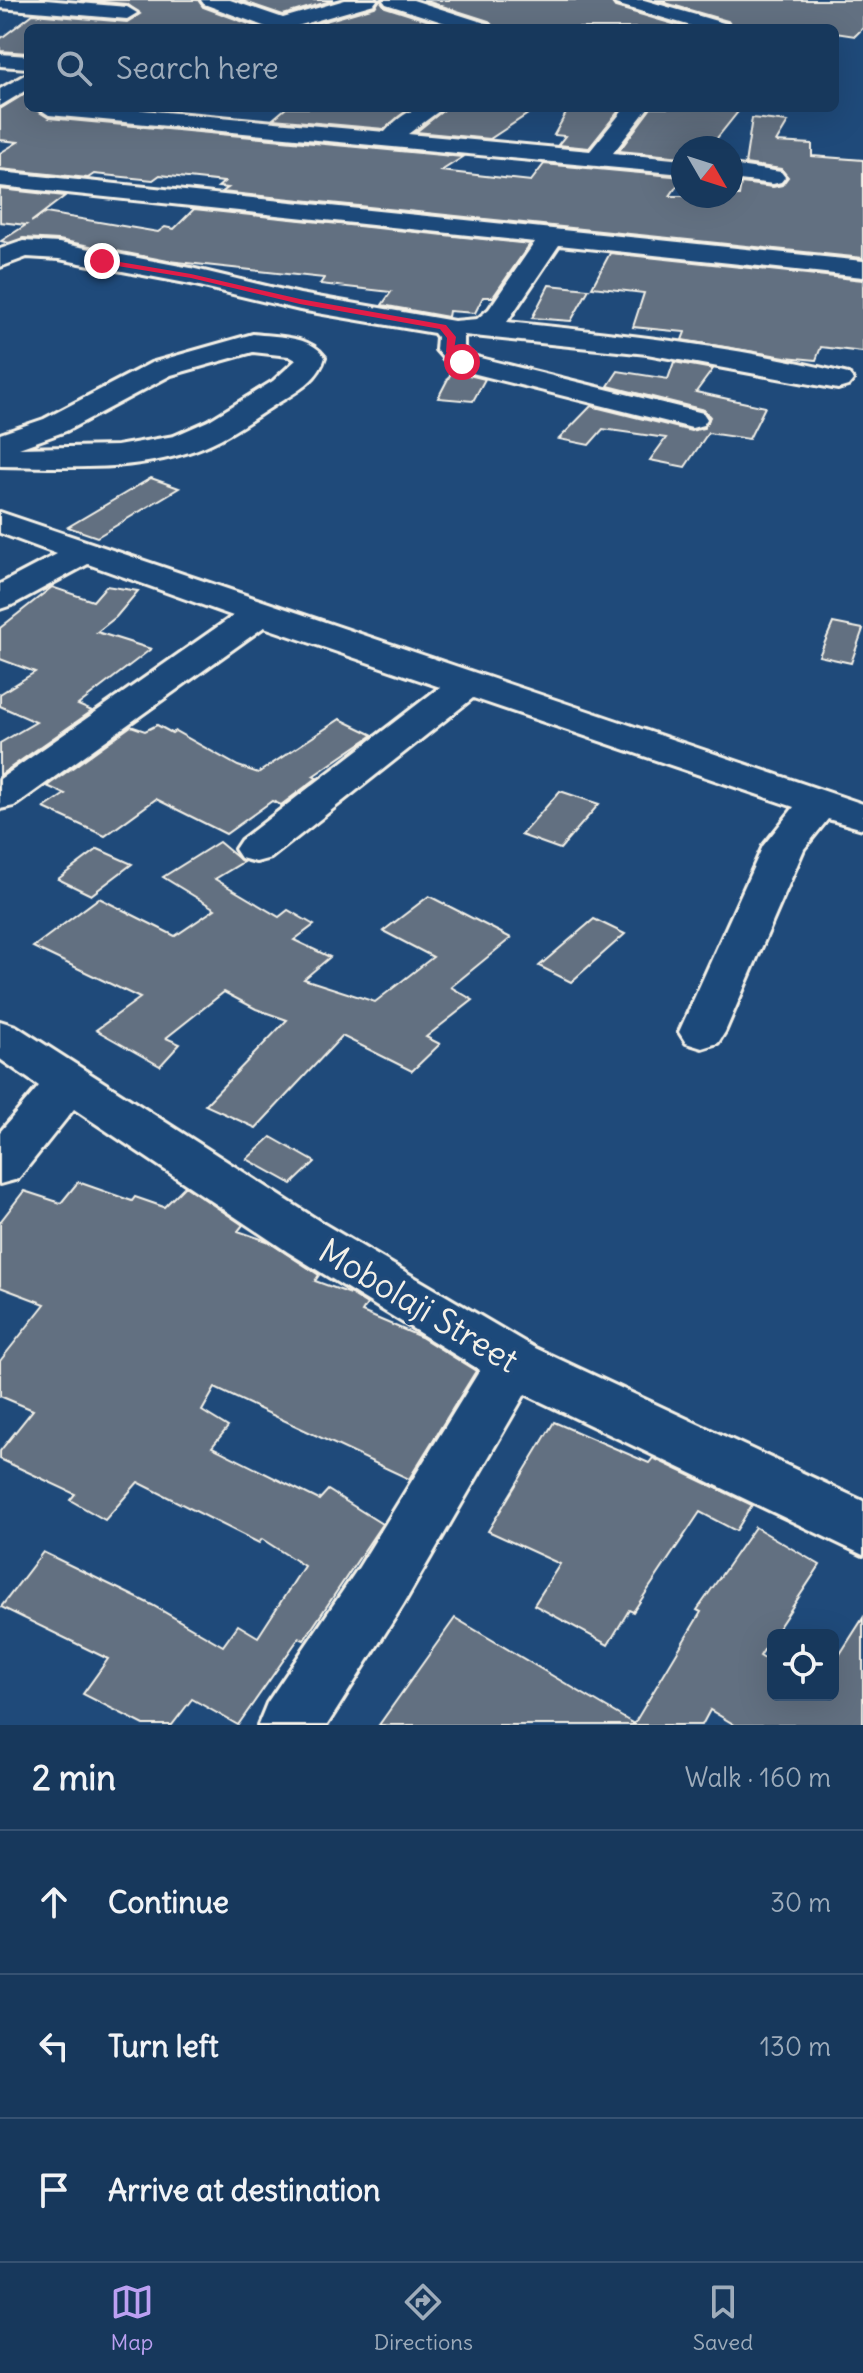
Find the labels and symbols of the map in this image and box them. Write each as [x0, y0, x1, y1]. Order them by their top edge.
north arrow [671, 136, 743, 208]
route end [84, 243, 120, 279]
route start [444, 344, 480, 380]
street label: Mobolaji Street [311, 1229, 527, 1381]

